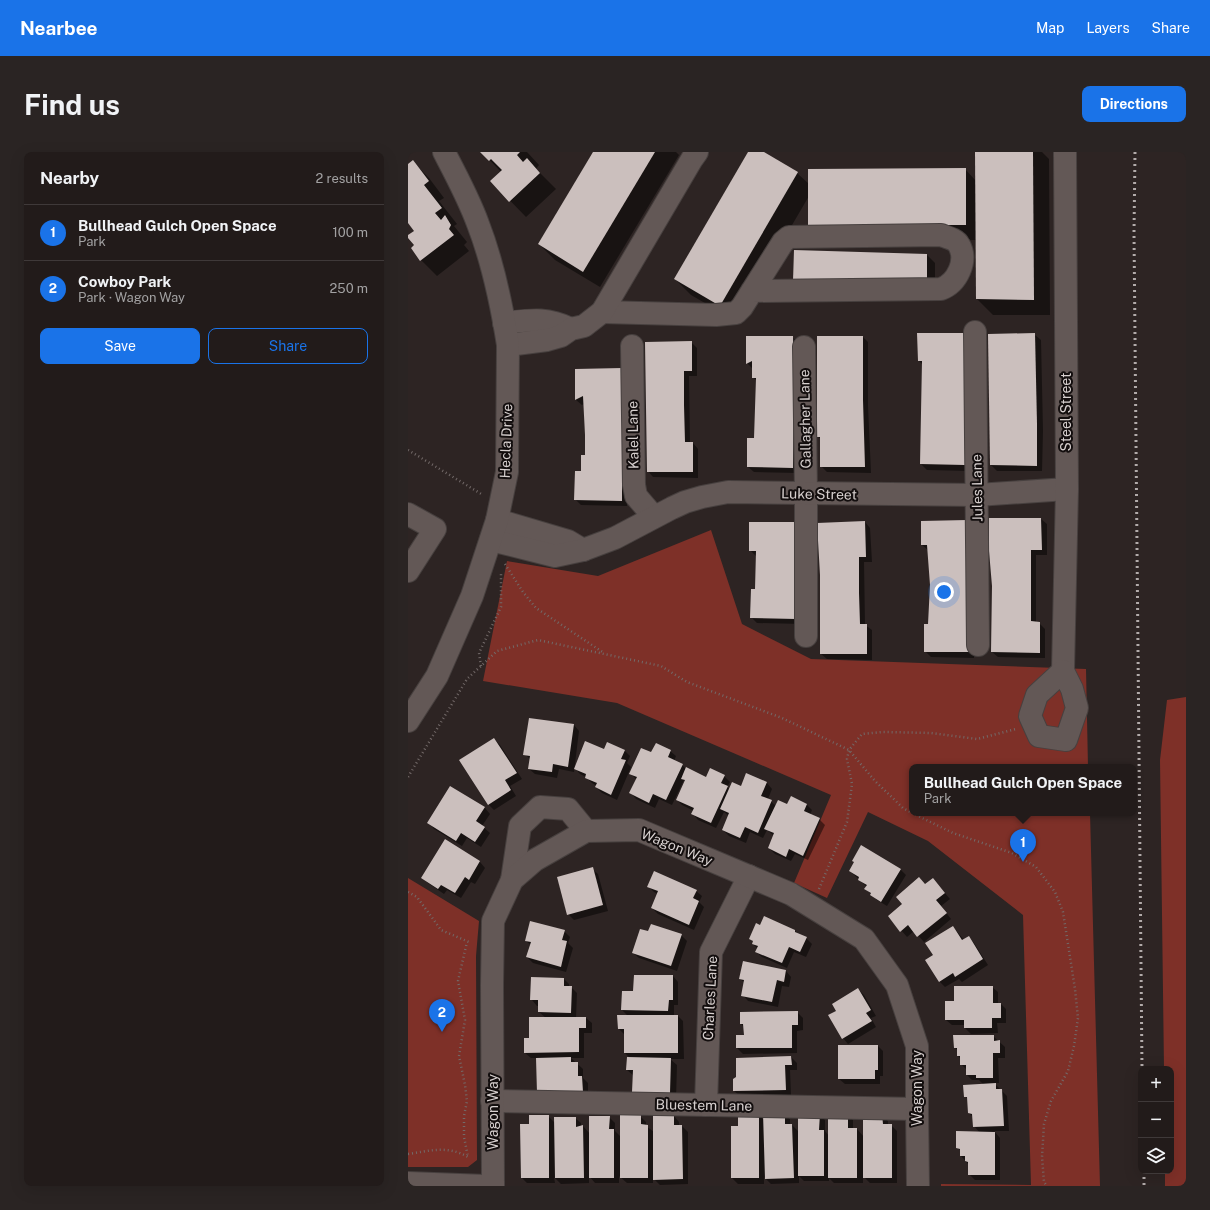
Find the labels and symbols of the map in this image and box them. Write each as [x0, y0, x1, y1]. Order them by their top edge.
street label: Gallagher Lane [796, 369, 814, 469]
street label: Steel Street [1058, 373, 1074, 451]
street label: Kalel Lane [624, 401, 642, 469]
street label: Hecla Drive [497, 403, 515, 479]
street label: Jules Lane [968, 454, 986, 522]
street label: Luke Street [781, 485, 857, 503]
your location [934, 582, 954, 602]
street label: Wagon Way [639, 825, 716, 869]
pin: 1 [1010, 829, 1036, 862]
street label: Charles Lane [700, 955, 720, 1041]
pin: 2 [429, 999, 455, 1032]
street label: Wagon Way [909, 1050, 925, 1126]
street label: Wagon Way [485, 1074, 501, 1150]
street label: Bluestem Lane [656, 1096, 753, 1114]

